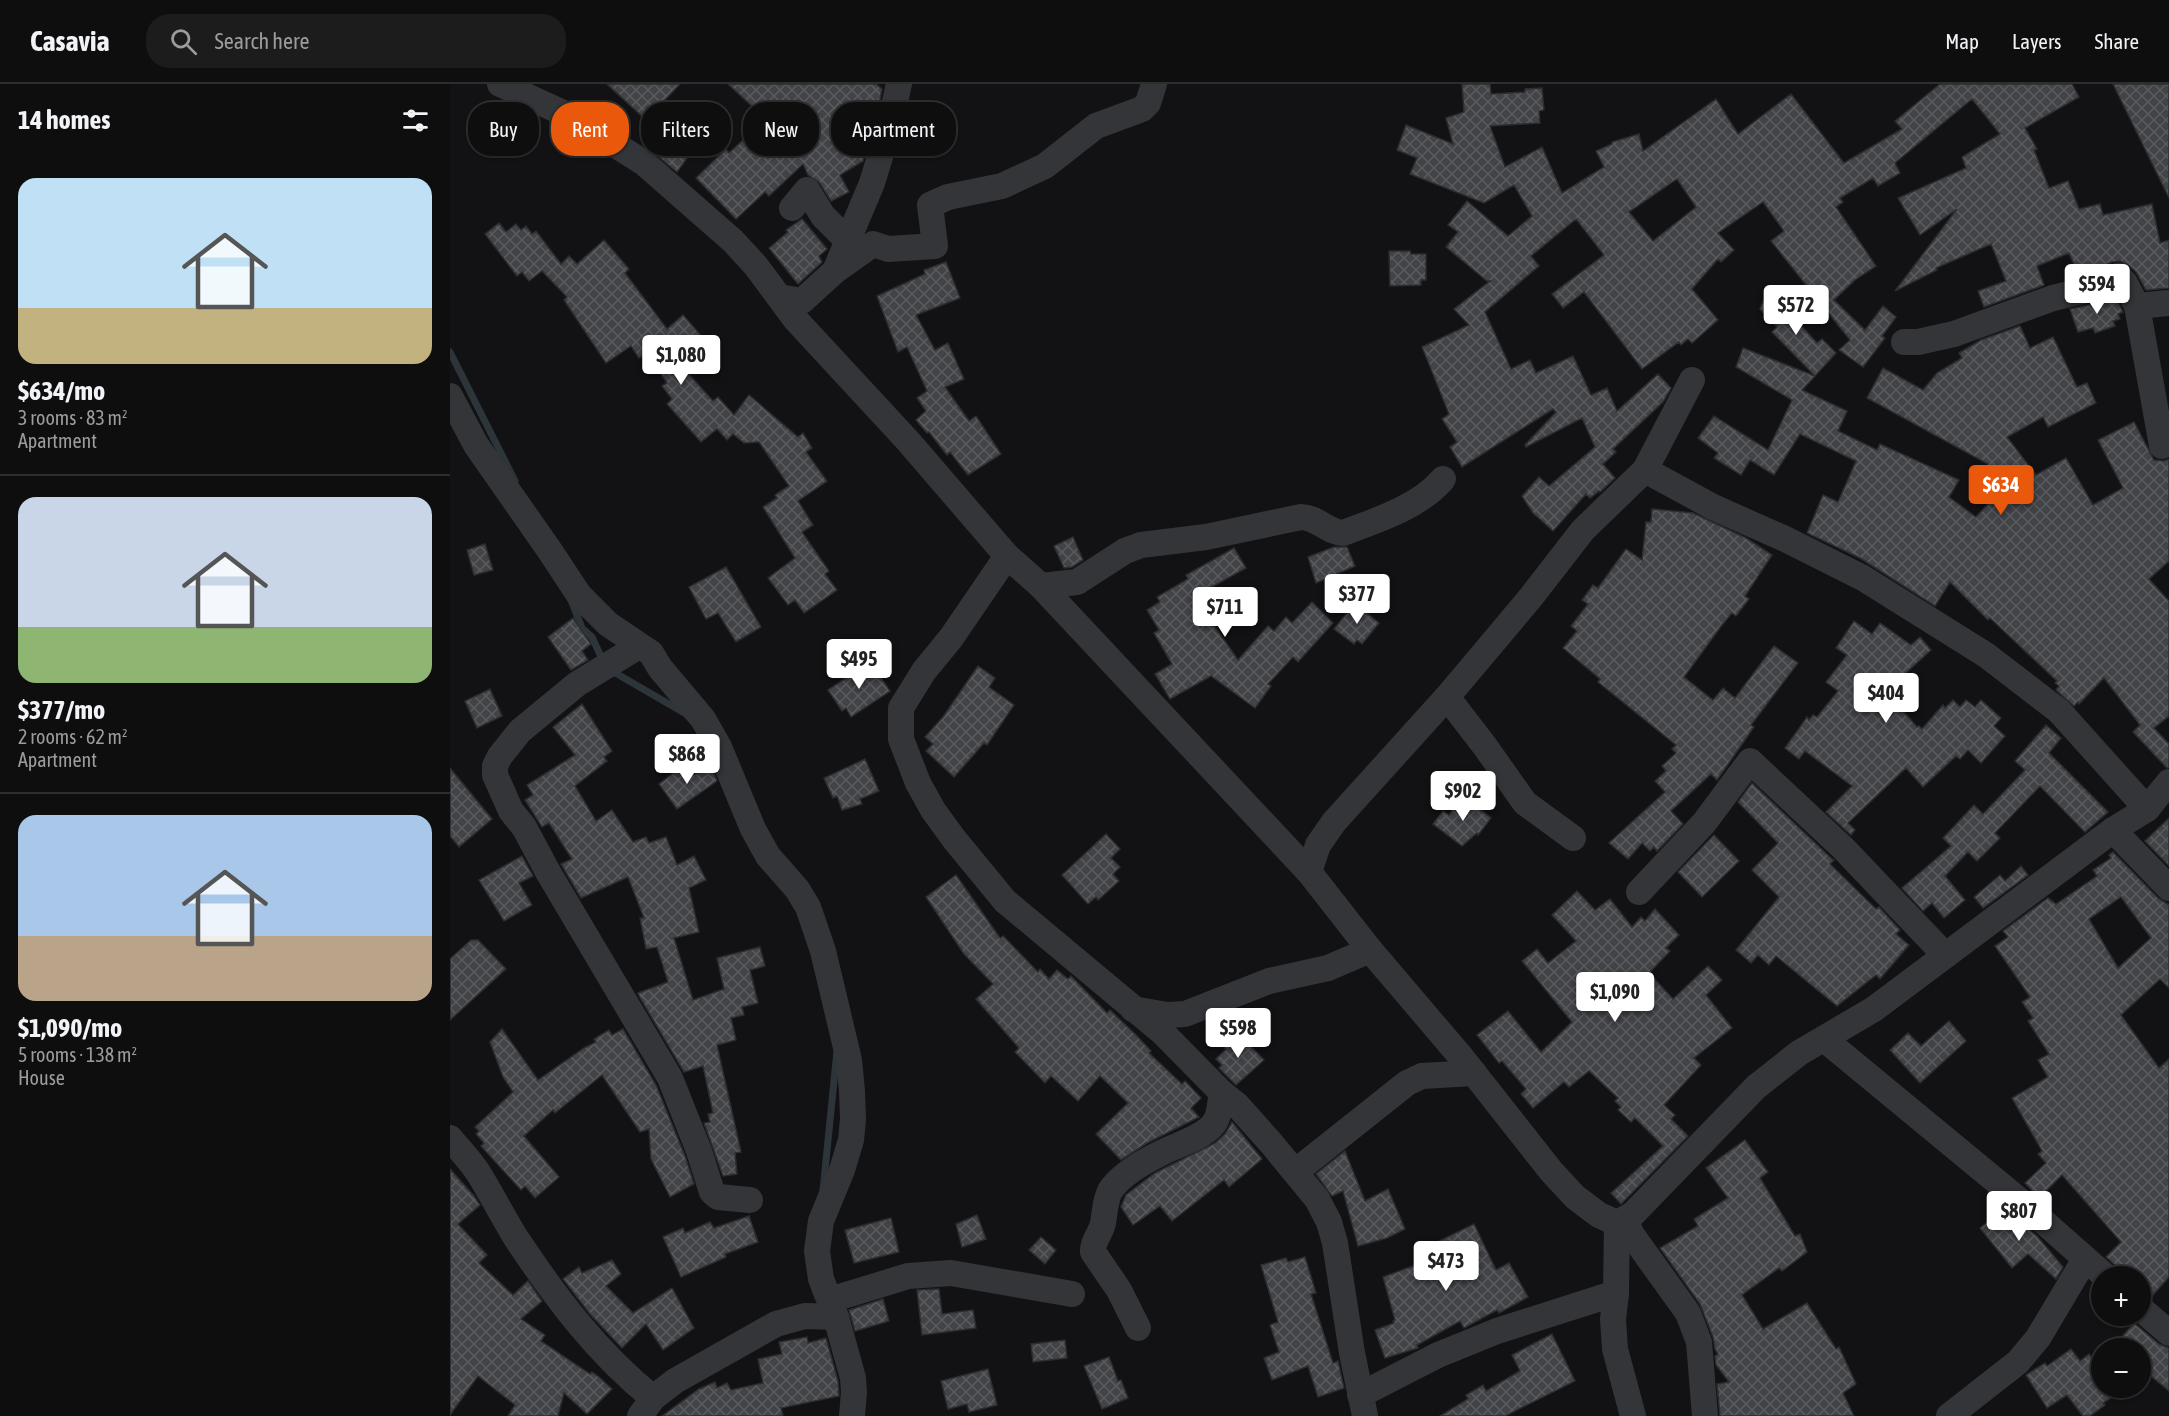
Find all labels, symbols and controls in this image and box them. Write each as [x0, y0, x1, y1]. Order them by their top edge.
search box [146, 14, 566, 68]
text: Casavia [30, 25, 110, 57]
icon: search [167, 25, 200, 58]
text: Search here [215, 28, 309, 54]
text: Map [1945, 29, 1979, 53]
text: Layers [2012, 29, 2062, 53]
text: Share [2095, 29, 2139, 53]
chip: Buy [468, 102, 539, 156]
chip: Rent [551, 102, 629, 156]
chip: Filters [641, 102, 731, 156]
chip: New [743, 102, 819, 156]
chip: Apartment [831, 102, 956, 156]
icon: filters [399, 104, 432, 137]
text: 14 homes [18, 105, 111, 135]
icon: home [171, 217, 279, 325]
pin: $594 [2061, 264, 2133, 315]
text: $594 [2079, 272, 2115, 295]
pin: $572 [1760, 285, 1832, 336]
text: $572 [1778, 293, 1814, 316]
pin: $1,080 [632, 335, 730, 386]
text: $1,080 [656, 343, 706, 366]
text: $634/mo [18, 376, 105, 406]
text: 3 rooms · 83 m² [18, 406, 128, 429]
text: Apartment [18, 429, 97, 452]
pin: $634 [1965, 465, 2037, 516]
text: $634 [1983, 473, 2019, 496]
icon: home [171, 536, 279, 644]
pin: $377 [1321, 574, 1393, 625]
text: $377 [1339, 582, 1375, 605]
pin: $711 [1189, 587, 1261, 638]
text: $711 [1207, 595, 1243, 618]
pin: $495 [823, 639, 895, 690]
text: $495 [841, 647, 877, 670]
pin: $404 [1850, 673, 1922, 724]
text: $404 [1868, 681, 1904, 704]
text: $377/mo [18, 695, 105, 725]
text: 2 rooms · 62 m² [18, 725, 128, 748]
pin: $868 [651, 734, 723, 785]
text: $868 [669, 742, 705, 765]
text: Apartment [18, 748, 97, 771]
pin: $902 [1427, 771, 1499, 822]
text: $902 [1445, 779, 1481, 802]
icon: home [171, 854, 279, 962]
pin: $1,090 [1566, 972, 1664, 1023]
text: $1,090 [1590, 980, 1640, 1003]
pin: $598 [1202, 1008, 1274, 1059]
text: $1,090/mo [18, 1013, 122, 1043]
text: $598 [1220, 1016, 1256, 1039]
text: 5 rooms · 138 m² [18, 1043, 137, 1066]
text: House [18, 1066, 65, 1089]
pin: $807 [1983, 1191, 2055, 1242]
text: $807 [2001, 1199, 2037, 1222]
pin: $473 [1410, 1241, 1482, 1292]
text: $473 [1428, 1249, 1464, 1272]
map controls [2091, 1266, 2151, 1398]
button: + [2091, 1266, 2151, 1326]
button: − [2091, 1338, 2151, 1398]

